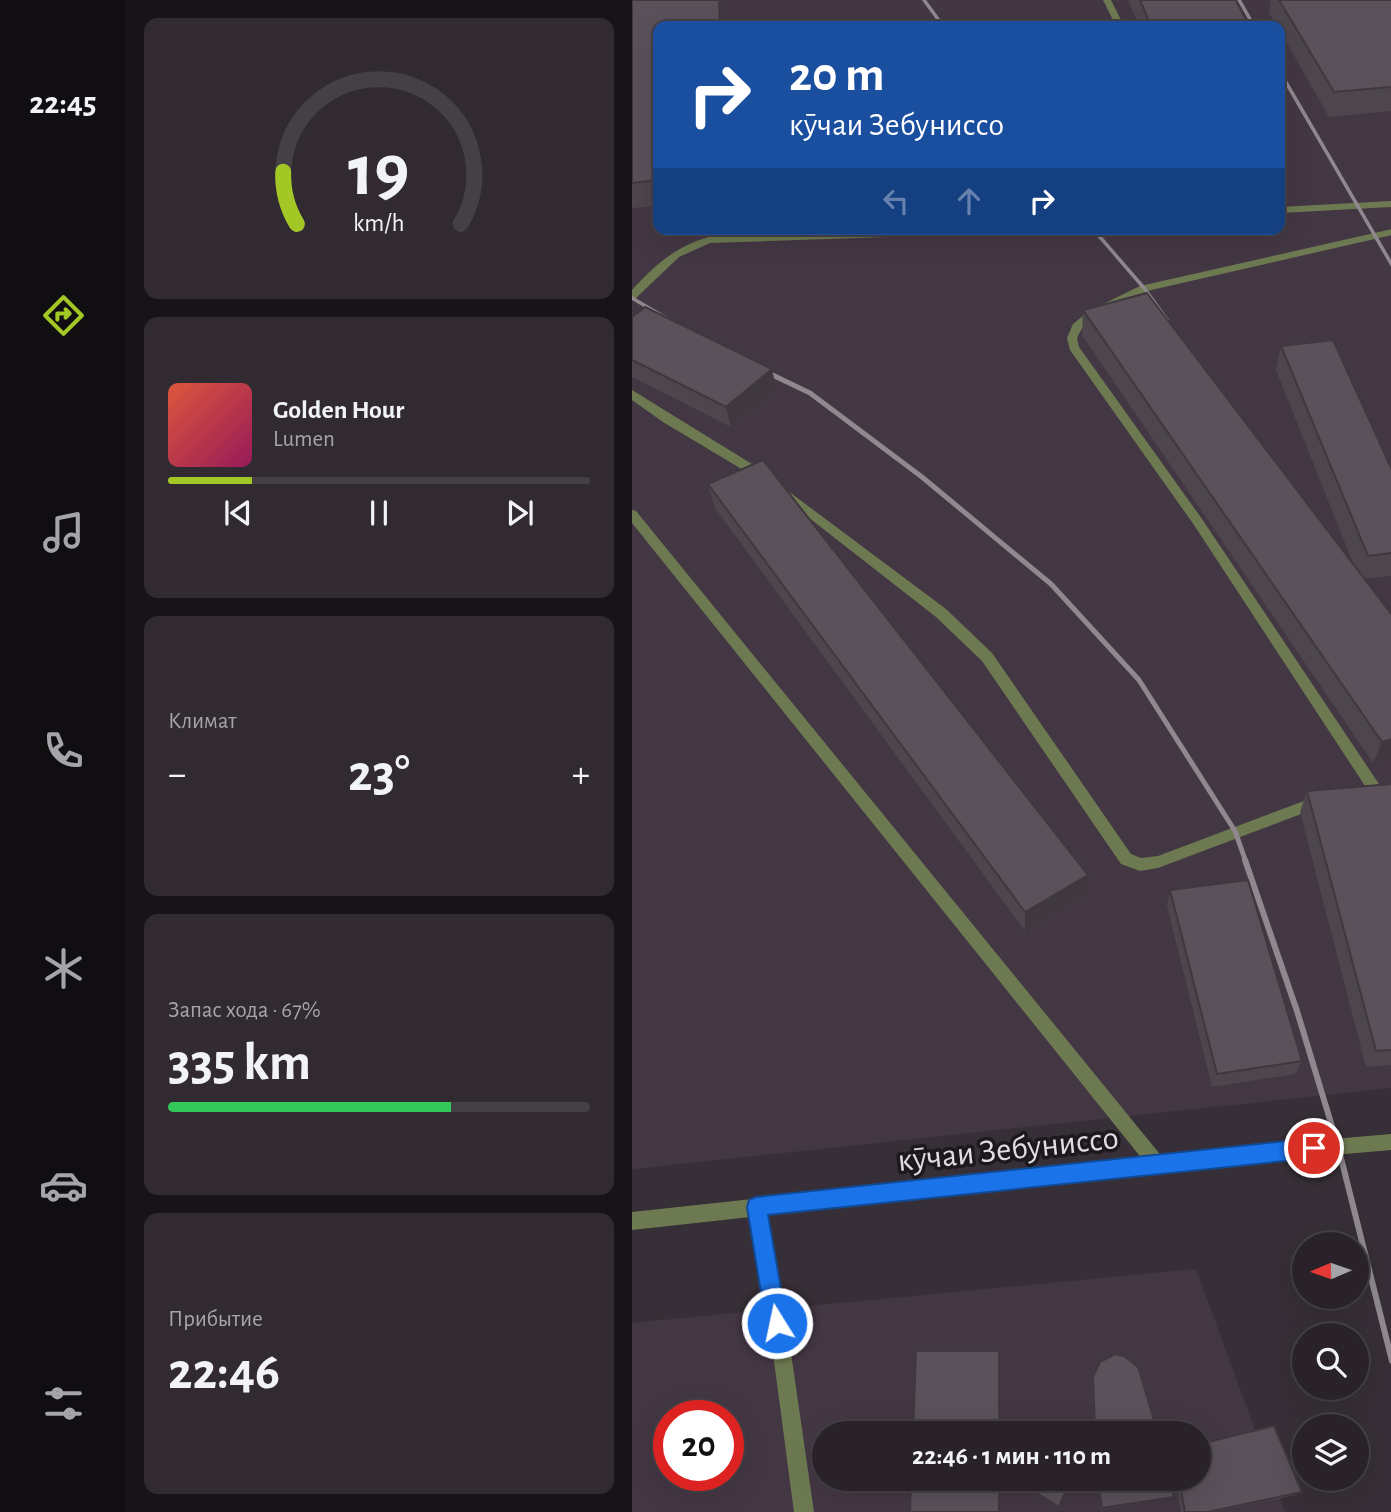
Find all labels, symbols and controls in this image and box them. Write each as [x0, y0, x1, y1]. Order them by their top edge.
icon: right [674, 49, 765, 140]
text: 20 m [789, 51, 885, 100]
text: 22:45 [29, 87, 97, 119]
text: кӯчаи Зебуниссо [789, 109, 1004, 141]
text: 19 [348, 137, 410, 210]
icon: left [877, 182, 915, 220]
icon: ahead [950, 182, 988, 220]
icon: right [1023, 182, 1061, 220]
text: km/h [353, 211, 405, 236]
icon: directions [39, 291, 88, 340]
text: Golden Hour [273, 397, 404, 423]
text: Lumen [273, 428, 335, 451]
icon: previous [219, 494, 257, 532]
icon: pause [360, 494, 398, 532]
icon: next [501, 494, 539, 532]
icon: music [39, 508, 88, 557]
text: Климат [168, 710, 237, 733]
icon: phone [39, 726, 88, 775]
text: 23° [348, 748, 410, 800]
text: − [168, 756, 186, 794]
text: + [572, 756, 590, 794]
icon: climate [39, 944, 88, 993]
text: Запас хода · 67% [168, 999, 321, 1022]
text: 335 km [168, 1037, 311, 1089]
pin [1284, 1118, 1344, 1178]
street label: кӯчаи Зебуниссо [896, 1122, 1120, 1178]
icon: arrive [1295, 1129, 1333, 1167]
icon: car [39, 1161, 88, 1210]
north arrow [1292, 1232, 1369, 1309]
map controls [1292, 1232, 1369, 1491]
position arrow [740, 1286, 814, 1360]
text: Прибытие [168, 1308, 263, 1331]
button: search [1292, 1323, 1369, 1400]
text: 22:46 [168, 1346, 280, 1398]
icon: filters [39, 1379, 88, 1428]
speed limit sign: 20 [653, 1400, 744, 1491]
button: layers [1292, 1414, 1369, 1491]
text: 22:46 · 1 мин · 110 m [912, 1443, 1111, 1469]

